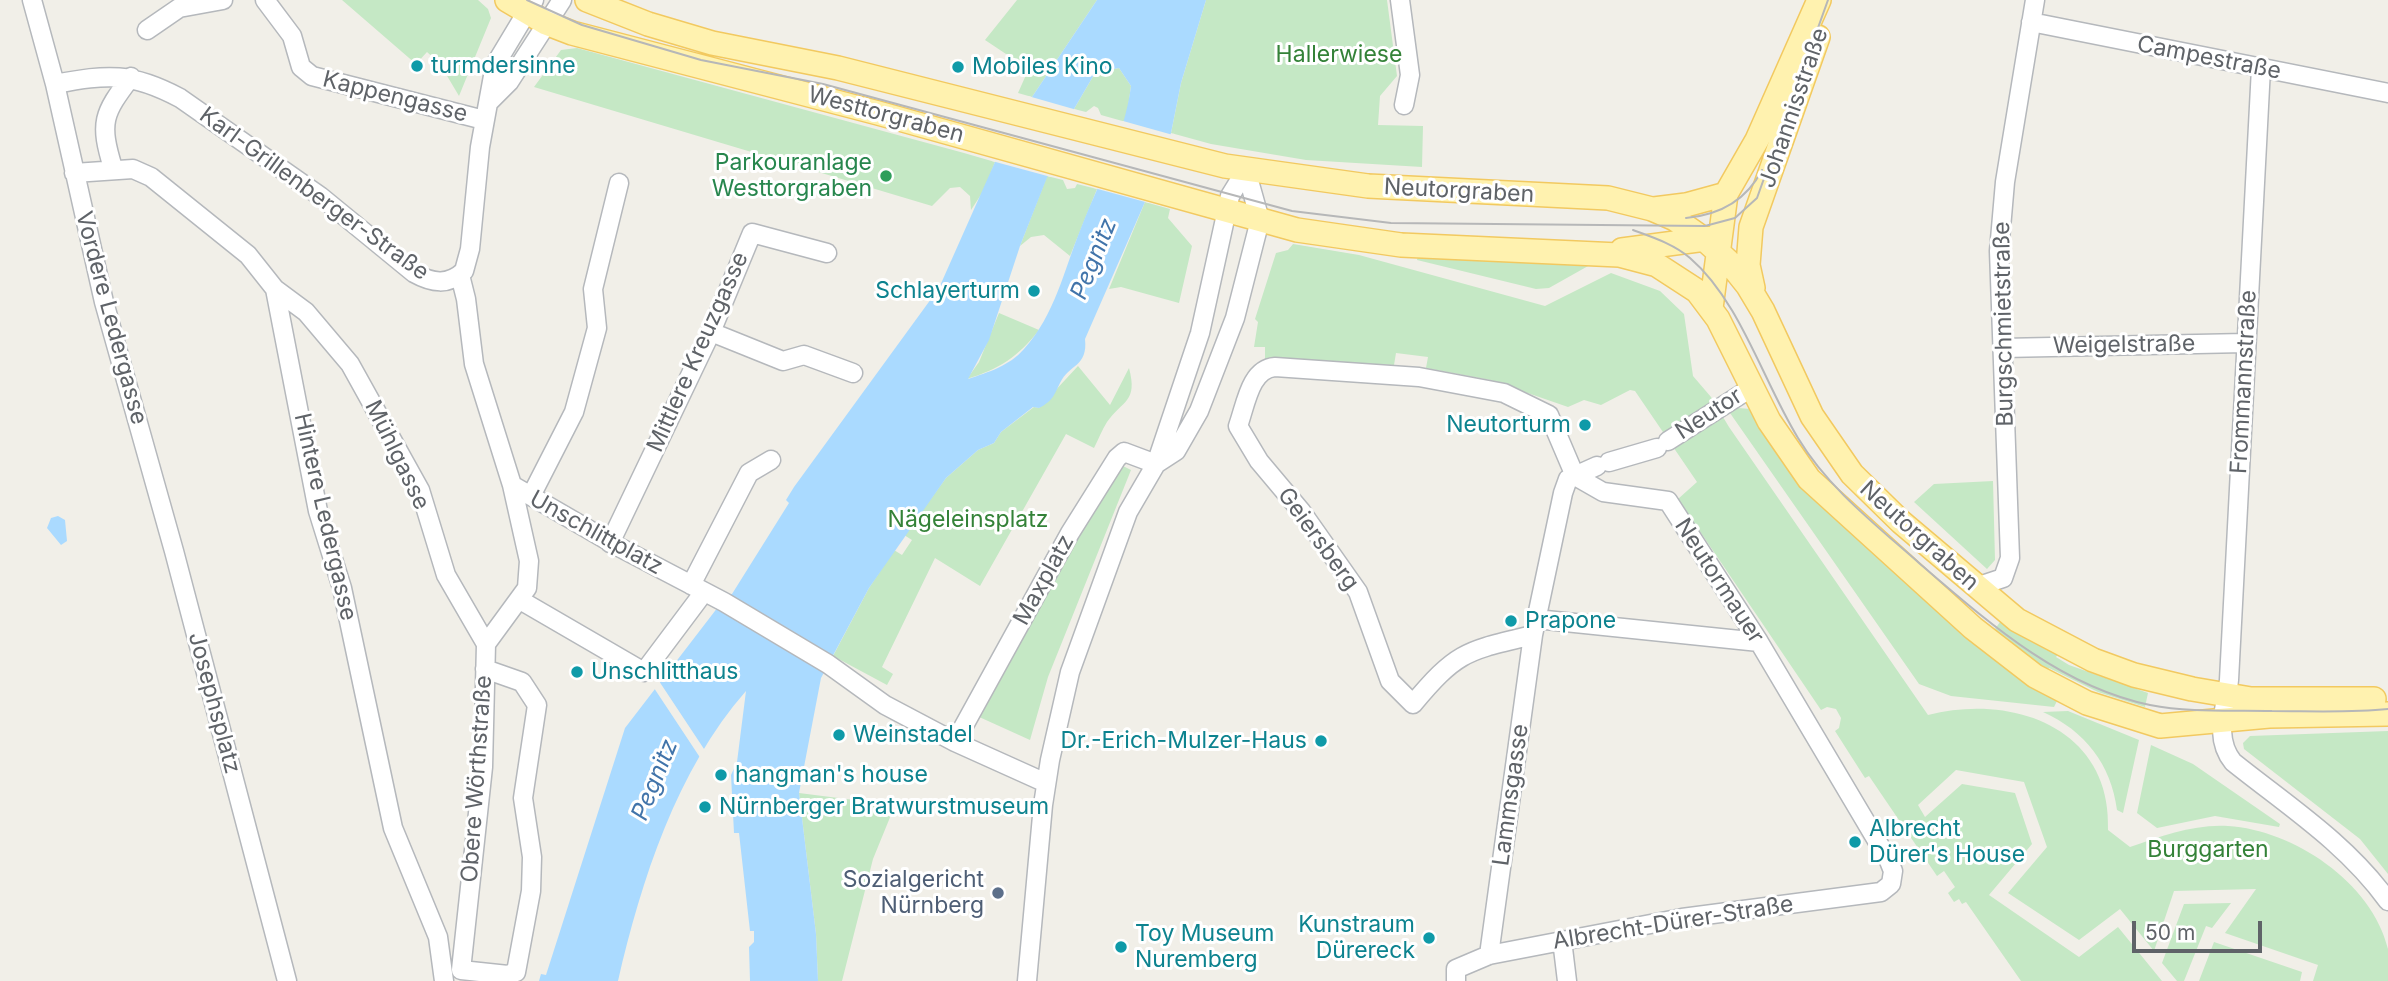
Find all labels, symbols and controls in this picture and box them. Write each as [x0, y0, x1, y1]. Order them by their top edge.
street label: Johannisstraße [1754, 24, 1834, 192]
street label: Campestraße [2135, 31, 2283, 85]
park label: Hallerwiese [1276, 41, 1402, 69]
place label: turmdersinne [431, 52, 576, 80]
place label: Mobiles Kino [972, 53, 1113, 81]
marker: turmdersinne [409, 58, 425, 74]
marker: Mobiles Kino [950, 59, 966, 75]
street label: Kappengasse [320, 66, 470, 128]
street label: Westtorgraben [805, 81, 967, 149]
street label: Karl-Grillenberger-Straße [194, 102, 434, 286]
place label: Parkouranlage Westtorgraben [712, 149, 872, 203]
marker: Parkouranlage Westtorgraben [878, 168, 894, 184]
street label: Neutorgraben [1383, 173, 1535, 209]
street label: Vordere Ledergasse [69, 209, 153, 427]
water label: Pegnitz [1065, 214, 1123, 304]
street label: Burgschmietstraße [1988, 221, 2020, 427]
street label: Mittlere Kreuzgasse [642, 248, 754, 456]
place label: Schlayerturm [875, 277, 1020, 305]
marker: Schlayerturm [1026, 283, 1042, 299]
street label: Frommannstraße [2225, 289, 2263, 475]
street label: Weigelstraße [2053, 330, 2195, 360]
street label: Neutor [1670, 382, 1748, 446]
street label: Mühlgasse [359, 396, 435, 514]
street label: Hintere Ledergasse [288, 411, 362, 623]
place label: Neutorturm [1446, 411, 1571, 439]
marker: Neutorturm [1577, 417, 1593, 433]
street label: Neutorgraben [1854, 475, 1984, 597]
street label: Geiersberg [1272, 482, 1364, 596]
street label: Unschlittplatz [525, 485, 667, 581]
park label: Nägeleinsplatz [888, 506, 1048, 534]
street label: Neutormauer [1668, 513, 1770, 649]
street label: Maxplatz [1008, 530, 1080, 630]
place label: Prapone [1525, 607, 1616, 635]
marker: Prapone [1503, 613, 1519, 629]
street label: Josephsplatz [182, 629, 246, 777]
place label: Unschlitthaus [591, 658, 738, 686]
marker: Unschlitthaus [569, 664, 585, 680]
street label: Obere Wörthstraße [456, 675, 498, 883]
place label: Weinstadel [853, 721, 973, 749]
street label: Lammsgasse [1487, 722, 1535, 868]
marker: Weinstadel [831, 727, 847, 743]
place label: Dr.-Erich-Mulzer-Haus [1060, 727, 1307, 755]
marker: Dr.-Erich-Mulzer-Haus [1313, 733, 1329, 749]
water label: Pegnitz [626, 735, 684, 825]
place label: hangman's house [735, 761, 928, 789]
marker: hangman's house [713, 767, 729, 783]
place label: Nürnberger Bratwurstmuseum [719, 793, 1049, 821]
marker: Nürnberger Bratwurstmuseum [697, 799, 713, 815]
place label: Albrecht Dürer's House [1869, 815, 2025, 869]
marker: Albrecht Dürer's House [1847, 834, 1863, 850]
park label: Burggarten [2147, 836, 2269, 864]
place label: Sozialgericht Nürnberg [843, 866, 984, 920]
marker: Sozialgericht Nürnberg [990, 885, 1006, 901]
street label: Albrecht-Dürer-Straße [1551, 890, 1795, 956]
scale bar [2136, 908, 2266, 952]
place label: Kunstraum Dürereck [1298, 911, 1415, 965]
place label: Toy Museum Nuremberg [1135, 920, 1274, 974]
text: 50 m [2145, 920, 2195, 945]
marker: Kunstraum Dürereck [1421, 930, 1437, 946]
marker: Toy Museum Nuremberg [1113, 939, 1129, 955]

